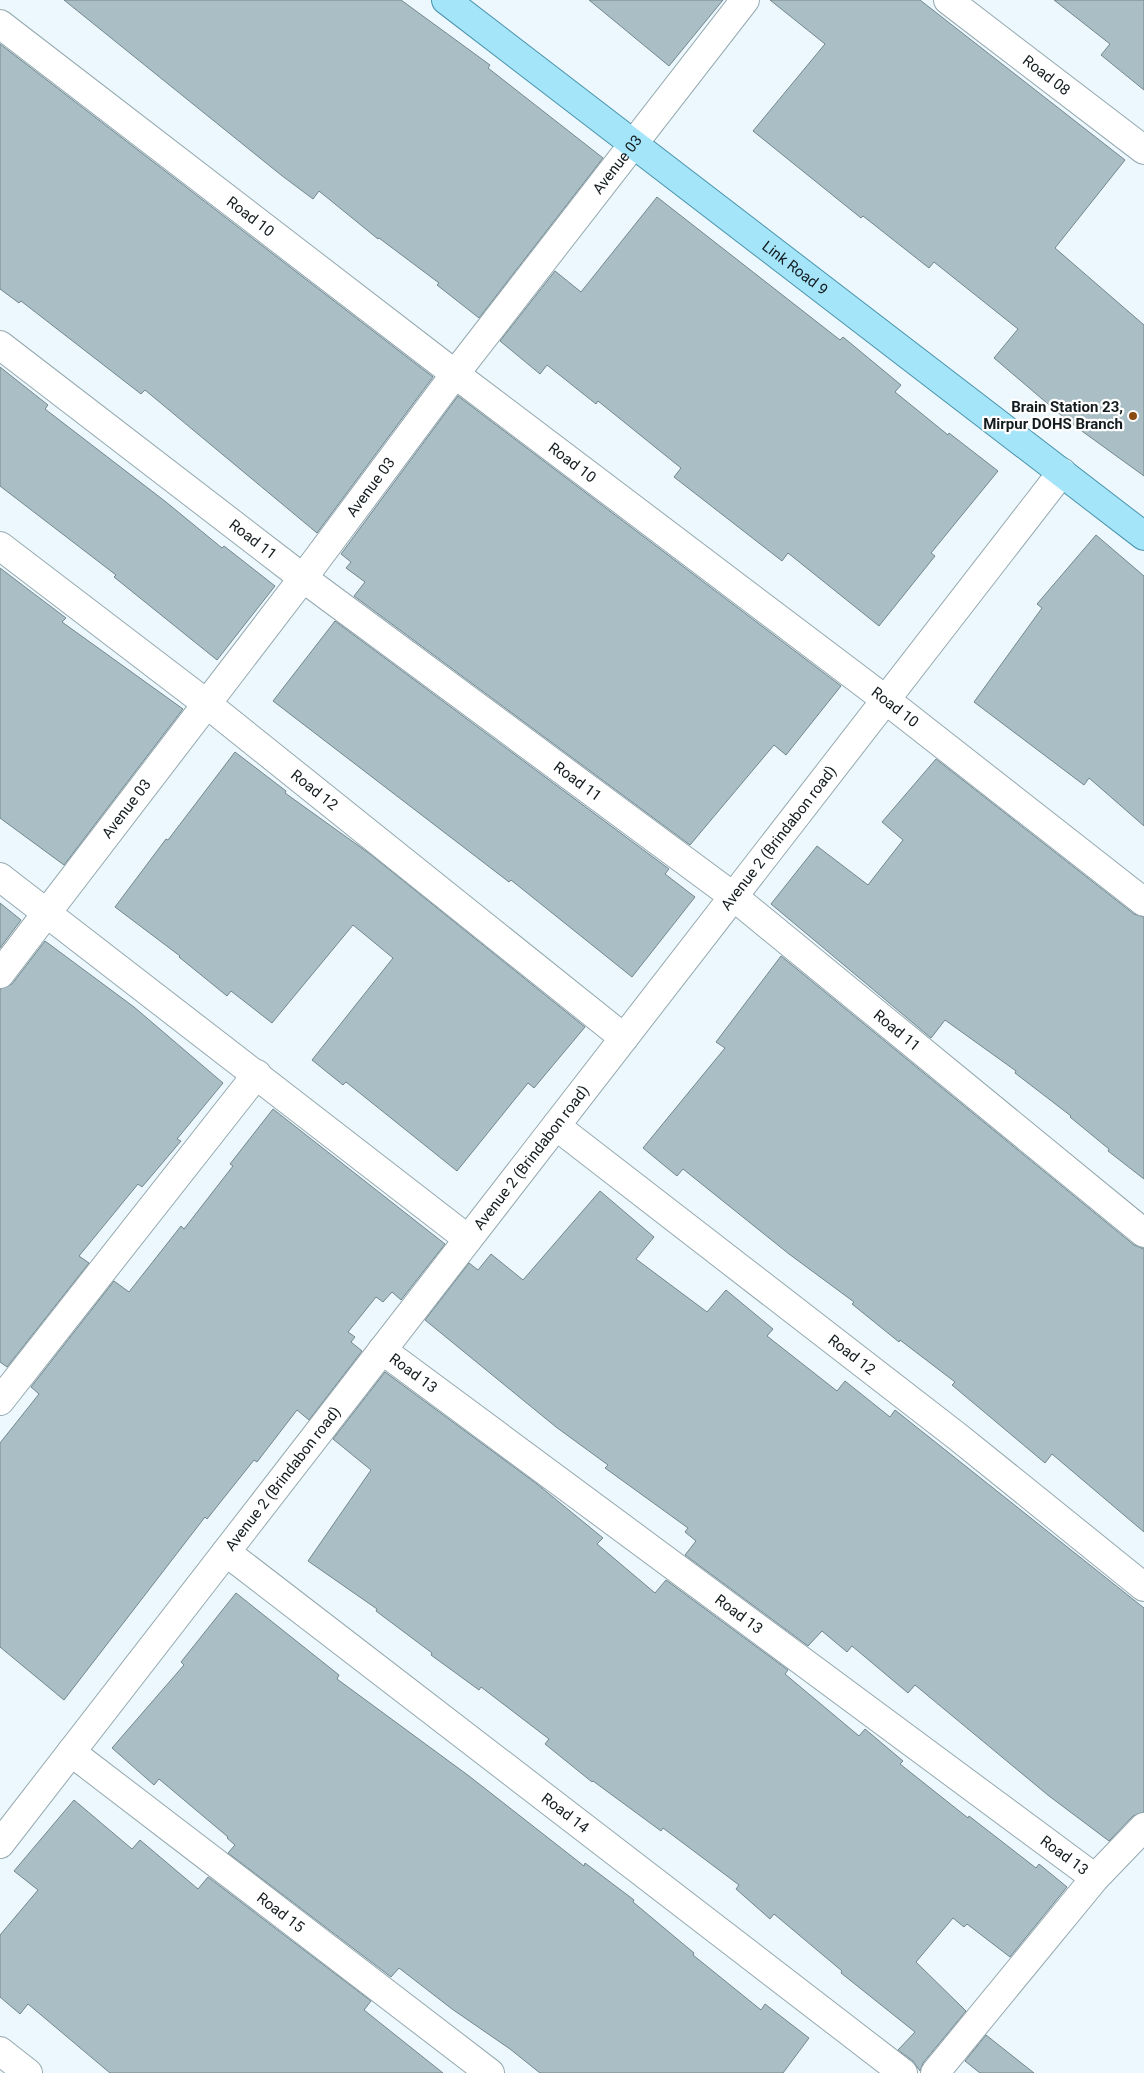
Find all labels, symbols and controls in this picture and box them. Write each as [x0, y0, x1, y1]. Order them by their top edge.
street label: Road 08 [1019, 51, 1074, 99]
street label: Avenue 03 [589, 132, 646, 198]
street label: Road 10 [223, 193, 278, 241]
street label: Link Road 9 [759, 237, 831, 299]
place label: Brain Station 23, Mirpur DOHS Branch [983, 398, 1123, 433]
marker: Brain Station 23, Mirpur DOHS Branch [1127, 410, 1139, 422]
street label: Road 10 [545, 439, 600, 486]
street label: Avenue 03 [343, 454, 399, 520]
street label: Road 11 [226, 516, 280, 563]
street label: Road 10 [868, 683, 922, 731]
street label: Road 11 [550, 758, 605, 805]
street label: Avenue 2 (Brindabon road) [717, 762, 840, 914]
street label: Road 12 [287, 766, 342, 814]
street label: Avenue 03 [98, 776, 155, 842]
street label: Road 11 [870, 1006, 924, 1055]
street label: Avenue 2 (Brindabon road) [470, 1082, 593, 1233]
street label: Road 12 [825, 1331, 879, 1379]
street label: Road 13 [386, 1350, 441, 1397]
street label: Avenue 2 (Brindabon road) [221, 1403, 344, 1554]
street label: Road 13 [711, 1591, 766, 1638]
street label: Road 14 [538, 1789, 593, 1837]
street label: Road 13 [1037, 1832, 1092, 1879]
street label: Road 15 [253, 1889, 308, 1936]

